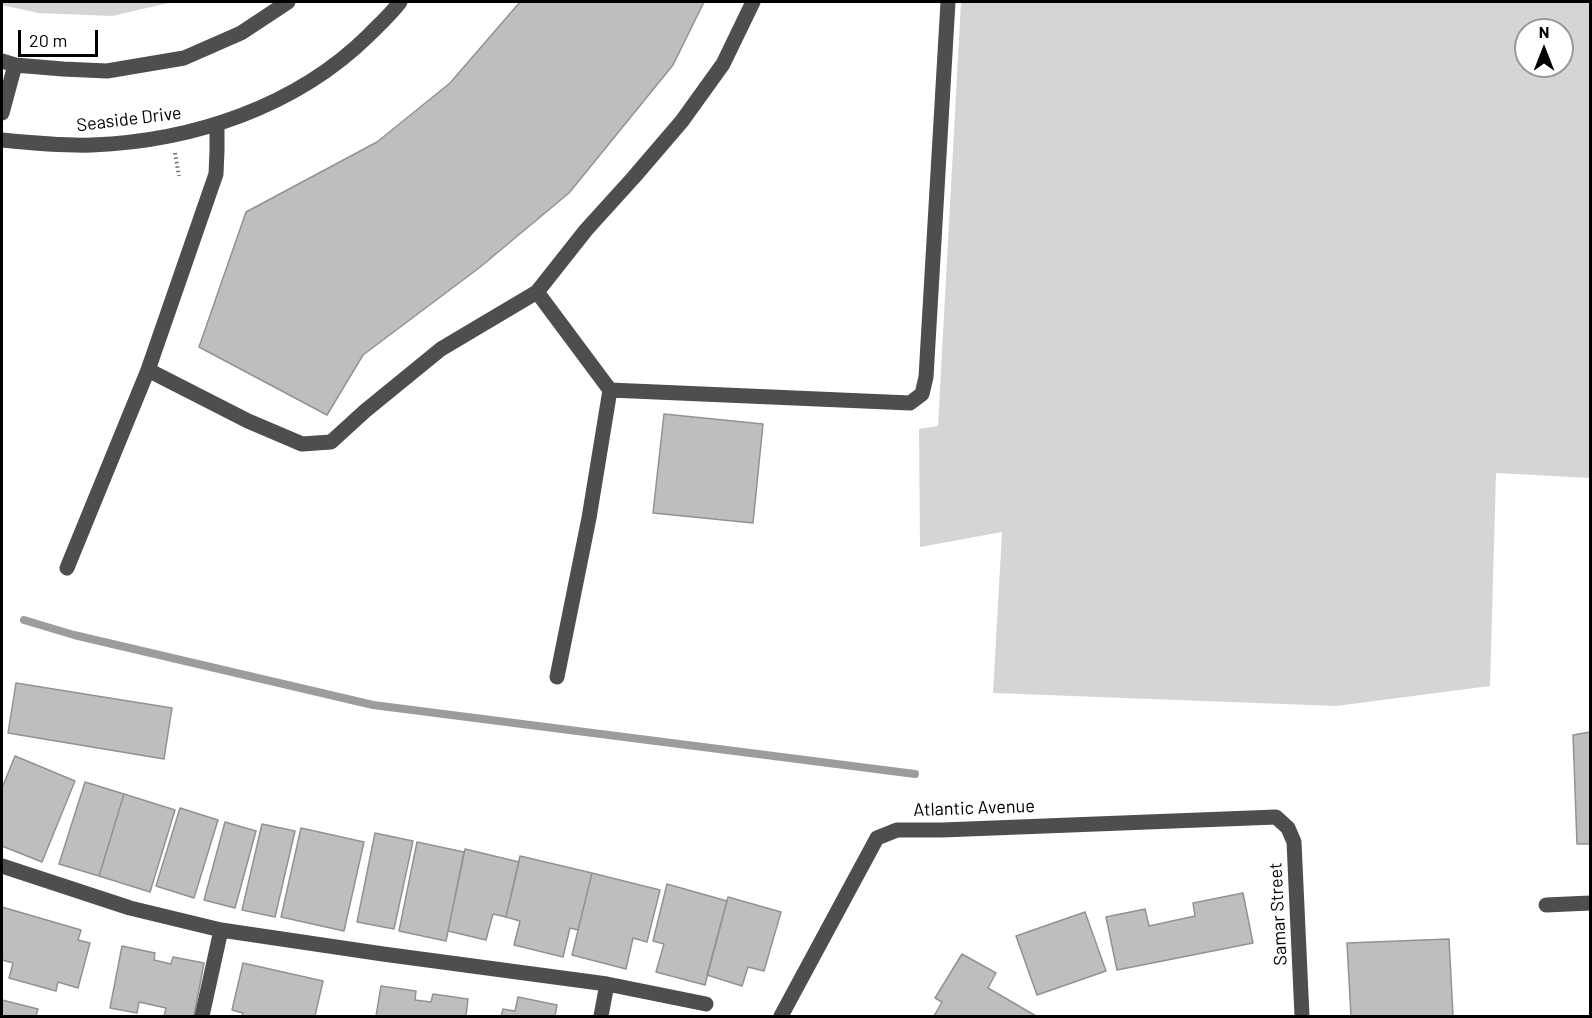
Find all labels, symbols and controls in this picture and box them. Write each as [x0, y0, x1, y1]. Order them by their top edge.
scale bar [21, 18, 100, 56]
north arrow [1514, 18, 1574, 78]
text: N [1539, 22, 1549, 41]
text: 20 m [29, 29, 67, 51]
street label: Seaside Drive [75, 102, 183, 136]
street label: Atlantic Avenue [913, 795, 1035, 821]
street label: Samar Street [1265, 862, 1291, 966]

